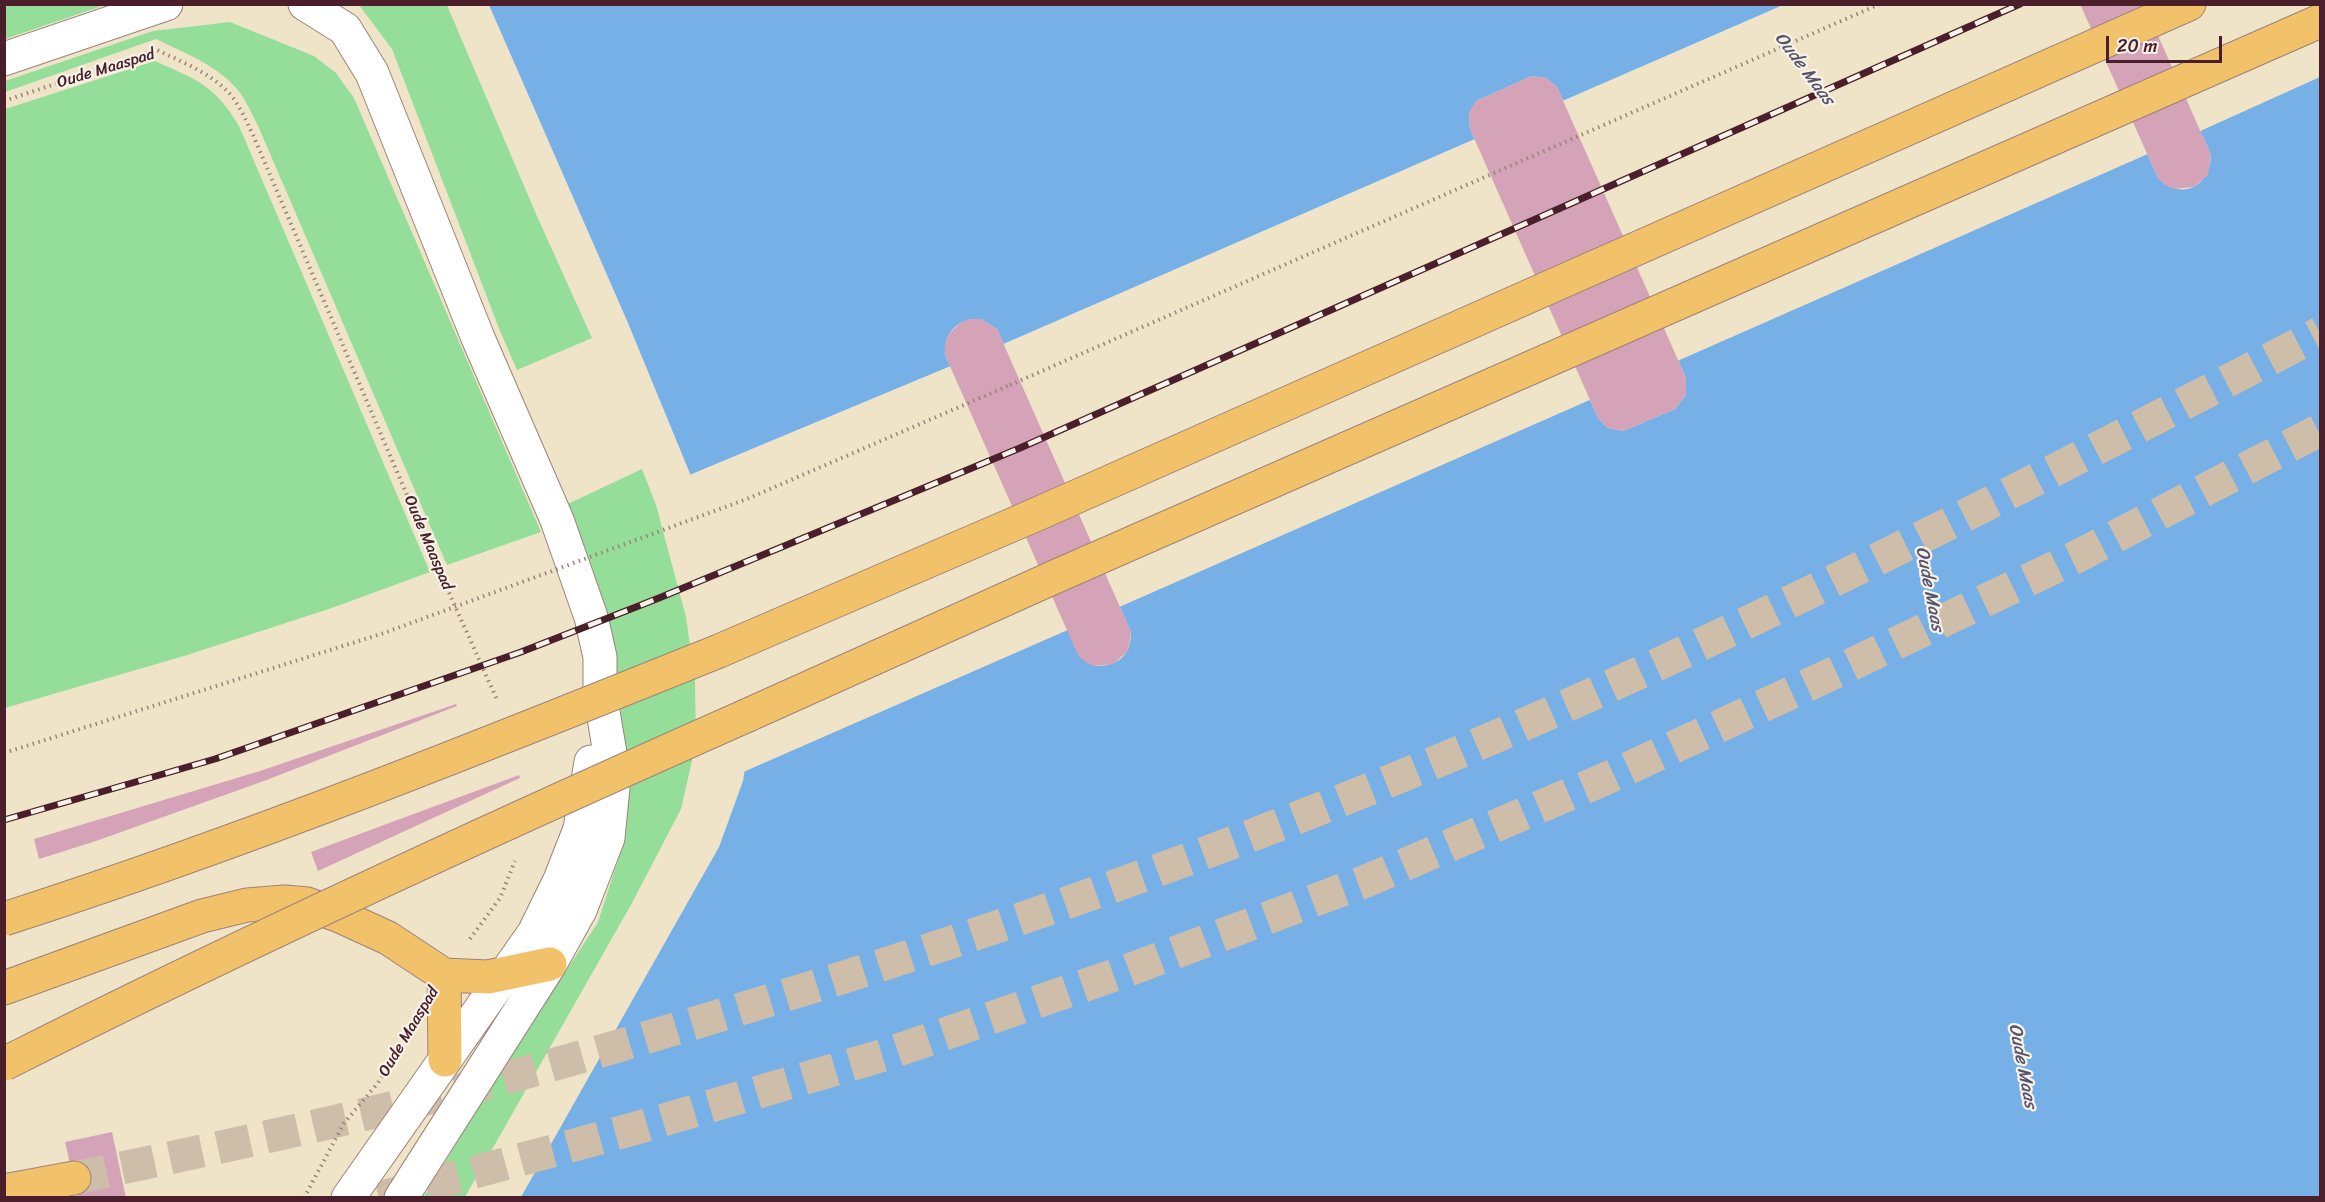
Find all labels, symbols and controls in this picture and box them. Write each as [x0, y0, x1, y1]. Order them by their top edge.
scale bar [2109, 24, 2224, 62]
water label: Oude Maas [1770, 28, 1838, 110]
text: 20 m [2117, 30, 2157, 62]
street label: Oude Maaspad [55, 45, 157, 93]
street label: Oude Maaspad [399, 493, 457, 593]
water label: Oude Maas [1910, 545, 1948, 633]
street label: Oude Maaspad [375, 984, 443, 1080]
water label: Oude Maas [2003, 1022, 2041, 1110]

